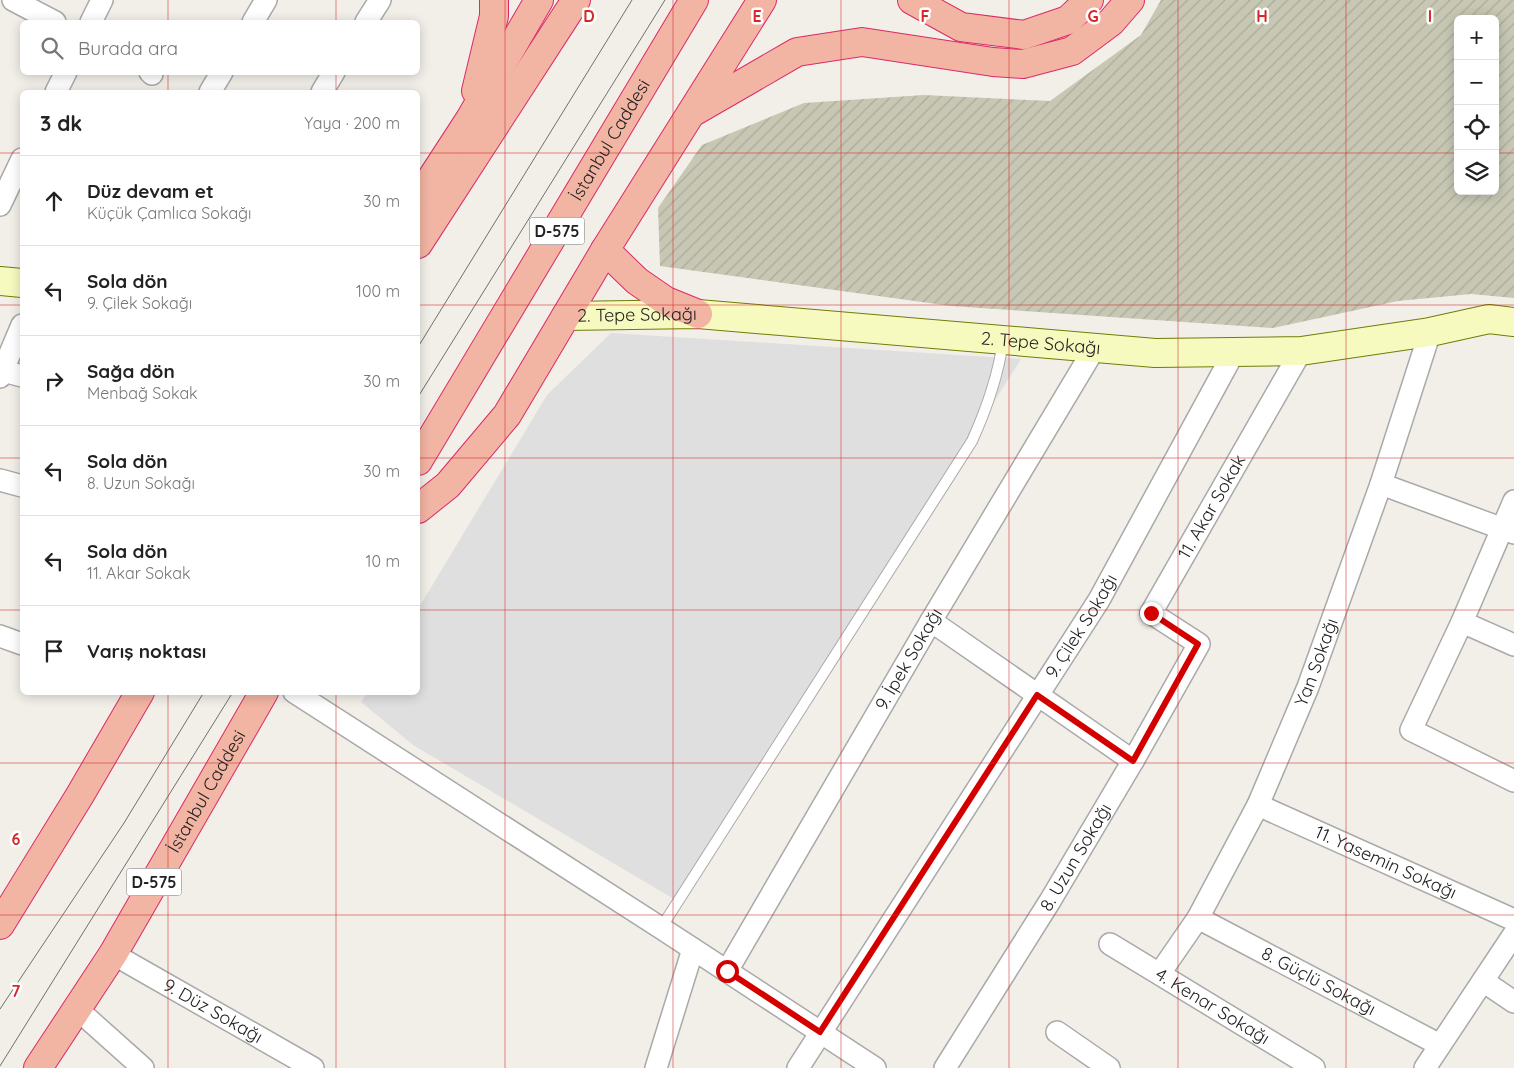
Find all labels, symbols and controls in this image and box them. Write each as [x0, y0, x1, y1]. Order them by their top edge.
text: D [583, 6, 595, 26]
text: E [752, 6, 762, 26]
text: F [921, 6, 930, 26]
text: G [1087, 6, 1099, 26]
text: H [1256, 6, 1268, 26]
text: I [1428, 6, 1432, 26]
map controls [1454, 15, 1499, 195]
button: + [1454, 15, 1499, 60]
search box [20, 20, 420, 75]
icon: search [38, 34, 66, 62]
text: Burada ara [78, 36, 178, 60]
button: − [1454, 60, 1499, 105]
street label: İstanbul Caddesi [564, 75, 655, 205]
button: locate [1454, 105, 1499, 150]
text: 3 dk [40, 110, 82, 136]
text: Yaya · 200 m [304, 113, 400, 133]
button: layers [1454, 150, 1499, 195]
text: Düz devam et [87, 179, 214, 203]
icon: ahead [40, 187, 68, 215]
text: 30 m [363, 191, 400, 211]
text: Küçük Çamlıca Sokağı [87, 203, 251, 223]
road number: D-575 [530, 218, 584, 245]
text: Sola dön [87, 269, 168, 293]
icon: left [40, 277, 68, 305]
text: 100 m [356, 281, 400, 301]
text: 9. Çilek Sokağı [87, 293, 192, 313]
street label: 2. Tepe Sokağı [577, 302, 697, 327]
street label: 2. Tepe Sokağı [980, 326, 1101, 359]
text: Sağa dön [87, 359, 175, 383]
icon: right [40, 367, 68, 395]
text: 30 m [363, 371, 400, 391]
text: Menbağ Sokak [87, 383, 198, 403]
text: Sola dön [87, 449, 168, 473]
street label: 11. Akar Sokak [1172, 450, 1250, 563]
icon: left [40, 457, 68, 485]
text: 30 m [363, 461, 400, 481]
text: 8. Uzun Sokağı [87, 473, 195, 493]
text: Sola dön [87, 539, 168, 563]
icon: left [40, 547, 68, 575]
text: 10 m [366, 551, 400, 571]
text: 11. Akar Sokak [87, 563, 191, 583]
street label: 9. Çilek Sokağı [1040, 570, 1122, 682]
route end [1140, 602, 1163, 625]
street label: 9. İpek Sokağı [870, 604, 947, 714]
street label: Yan Sokağı [1289, 615, 1343, 710]
icon: arrive [40, 637, 68, 665]
text: Varış noktası [87, 639, 206, 663]
street label: İstanbul Caddesi [162, 726, 251, 857]
street label: 8. Uzun Sokağı [1034, 799, 1116, 915]
street label: 11. Yasemin Sokağı [1312, 820, 1460, 904]
text: 6 [12, 829, 21, 849]
road number: D-575 [126, 869, 182, 896]
street label: 8. Güçlü Sokağı [1258, 941, 1380, 1020]
route start [716, 960, 739, 983]
street label: 4. Kenar Sokağı [1152, 962, 1274, 1049]
street label: 9. Düz Sokağı [159, 973, 267, 1048]
text: 7 [12, 981, 21, 1001]

